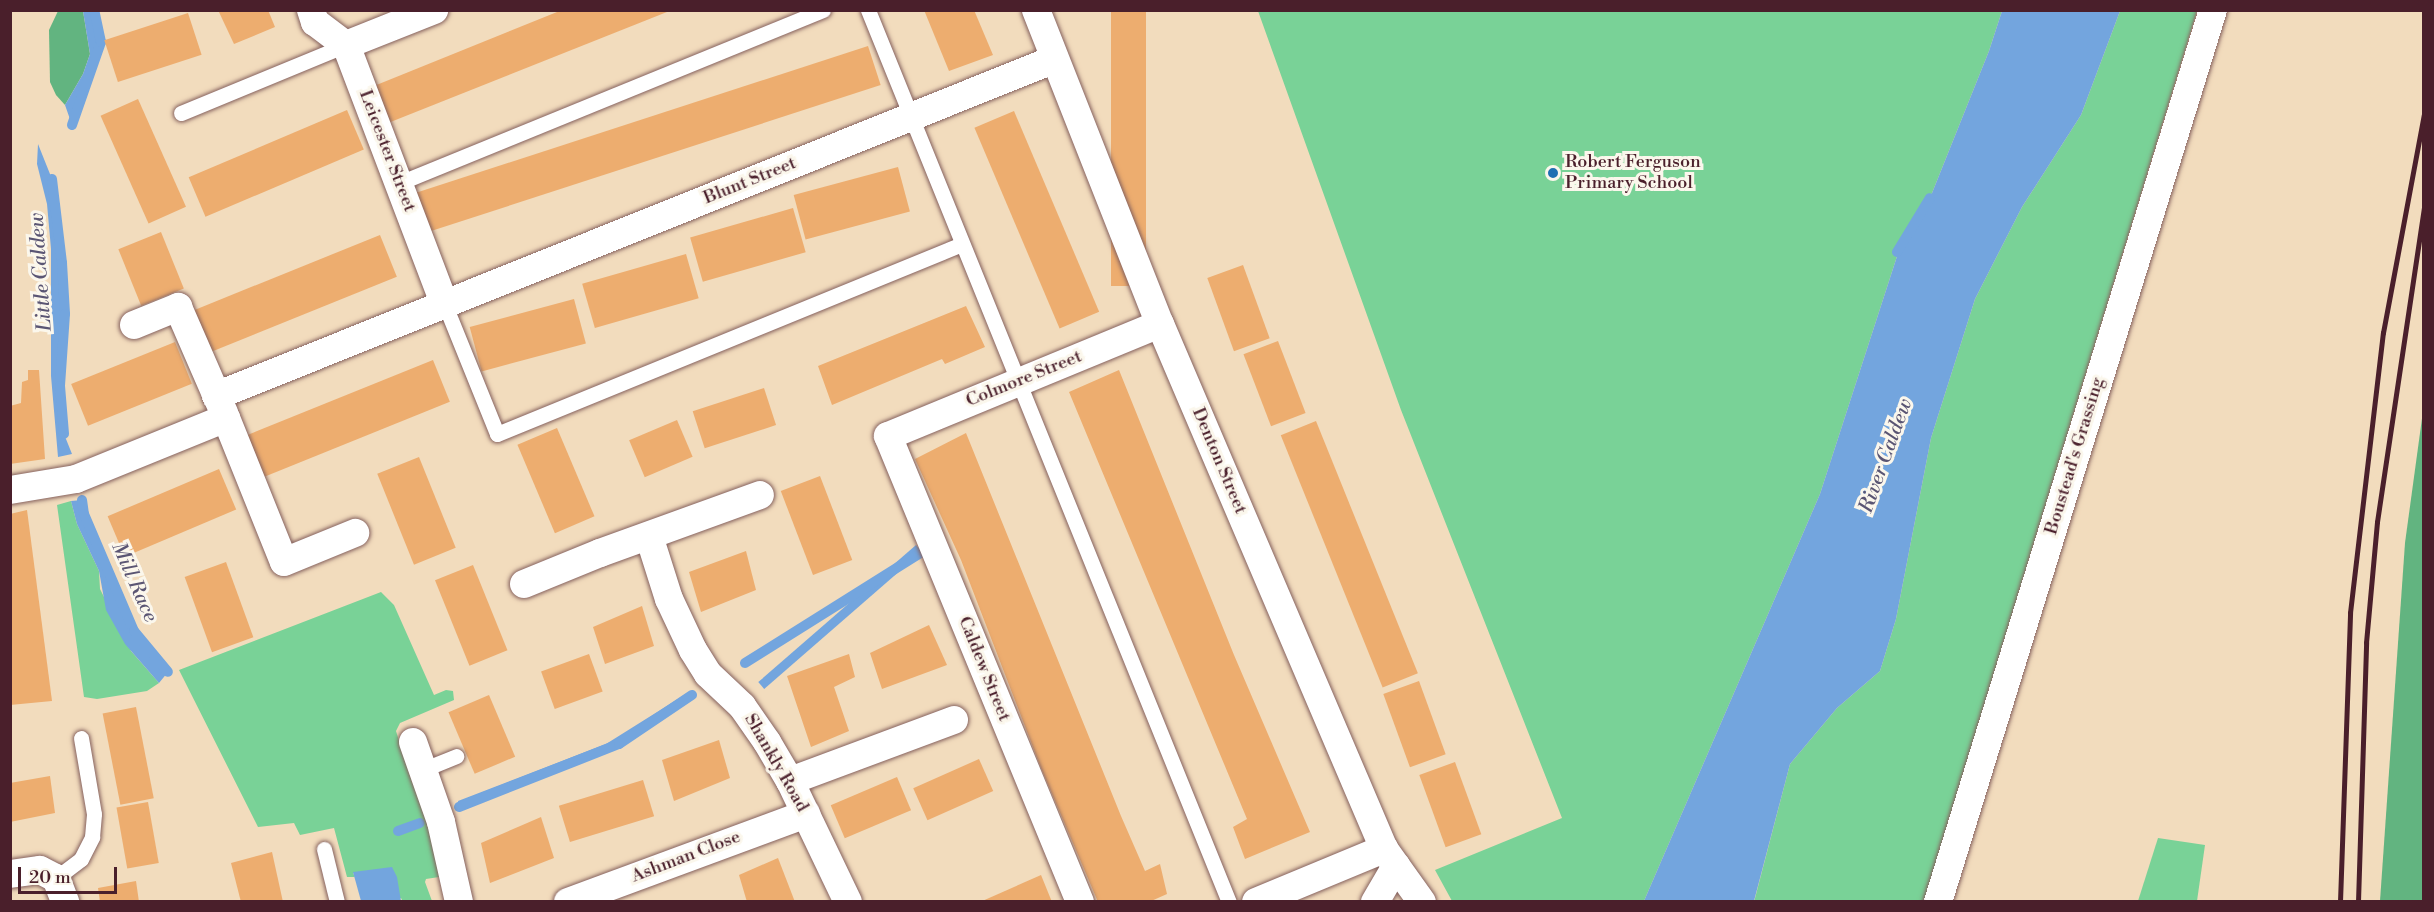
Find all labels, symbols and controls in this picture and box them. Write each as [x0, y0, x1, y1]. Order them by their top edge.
street label: Leicester Street [354, 87, 420, 215]
place label: Robert Ferguson Primary School [1565, 152, 1701, 195]
street label: Blunt Street [701, 153, 799, 209]
marker: Robert Ferguson Primary School [1546, 166, 1560, 180]
water label: Little Caldew [25, 212, 57, 332]
street label: Colmore Street [963, 346, 1085, 412]
street label: Boustead's Grassing [2041, 375, 2109, 537]
water label: River Caldew [1854, 396, 1918, 516]
street label: Denton Street [1187, 405, 1251, 517]
water label: Mill Race [106, 538, 162, 626]
street label: Caldew Street [953, 613, 1015, 725]
street label: Shankly Road [739, 710, 813, 816]
street label: Ashman Close [628, 826, 744, 888]
scale bar [21, 855, 120, 893]
text: 20 m [29, 866, 71, 889]

